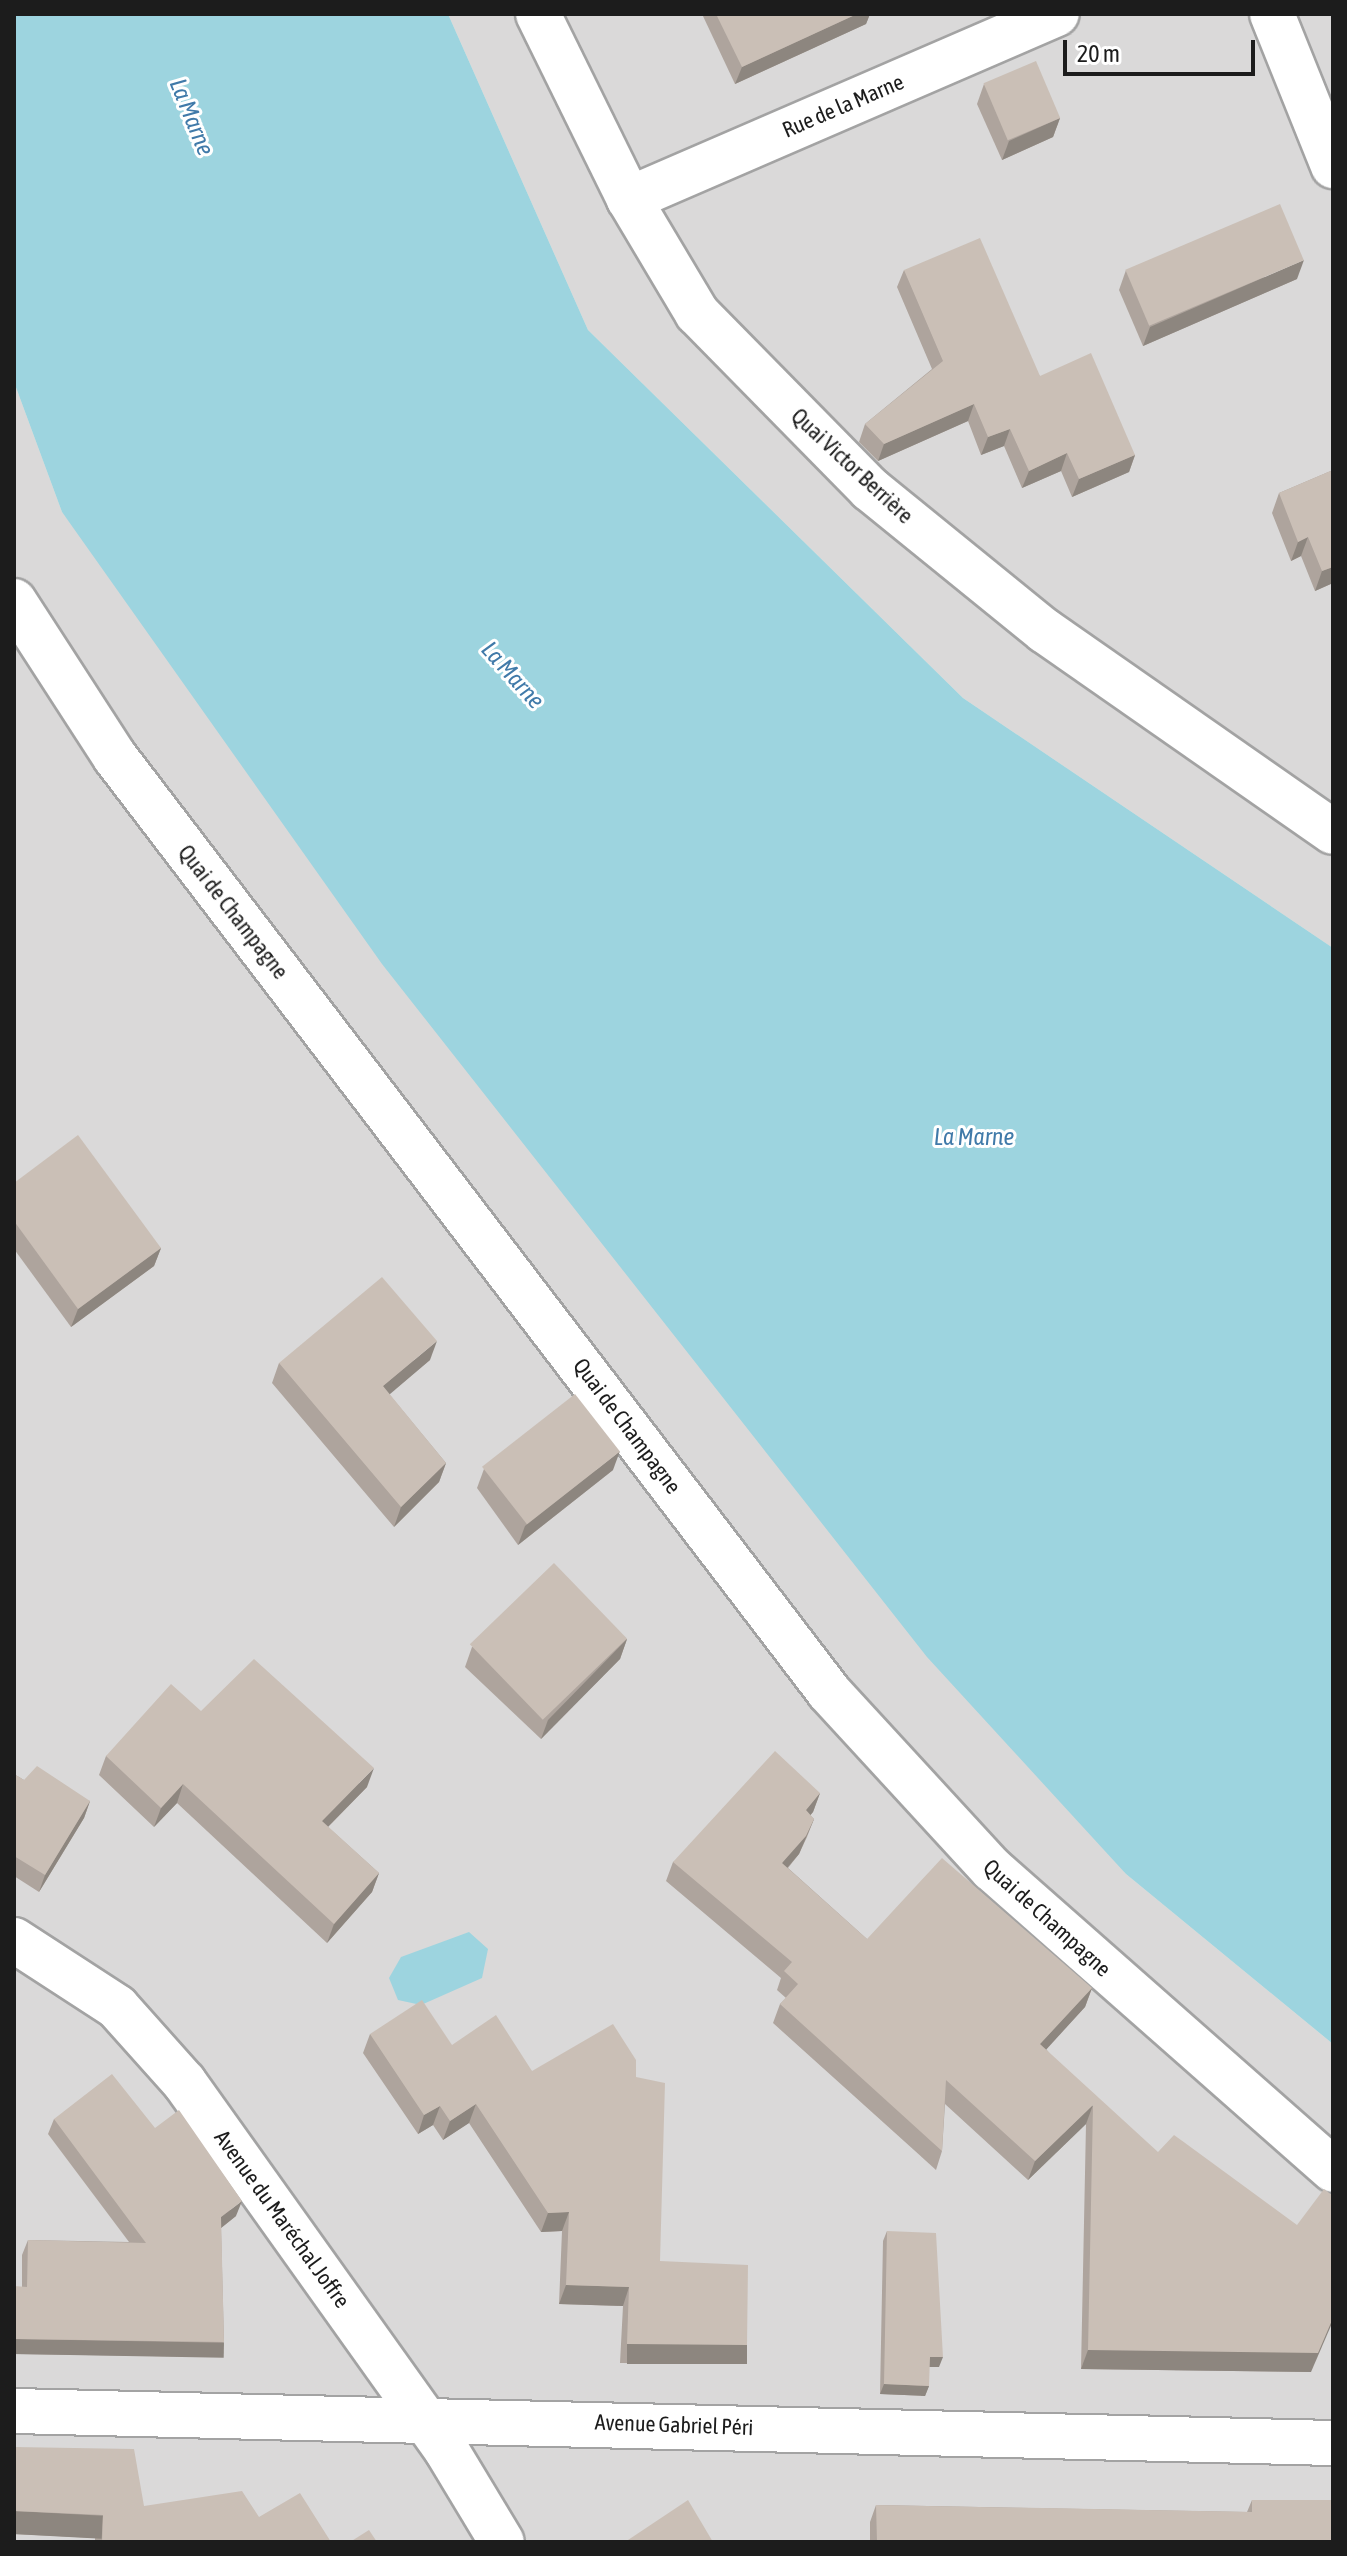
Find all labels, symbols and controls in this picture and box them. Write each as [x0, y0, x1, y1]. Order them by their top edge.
scale bar [1067, 24, 1259, 74]
text: 20 m [1077, 40, 1120, 67]
street label: Rue de la Marne [778, 69, 908, 143]
water label: La Marne [164, 74, 220, 160]
street label: Quai Victor Berrière [786, 403, 918, 529]
water label: La Marne [475, 635, 551, 715]
street label: Quai de Champagne [173, 840, 293, 984]
water label: La Marne [934, 1123, 1014, 1151]
street label: Quai de Champagne [568, 1353, 686, 1499]
street label: Quai de Champagne [978, 1854, 1116, 1982]
street label: Avenue du Maréchal Joffre [209, 2125, 355, 2313]
street label: Avenue Gabriel Péri [594, 2409, 754, 2441]

